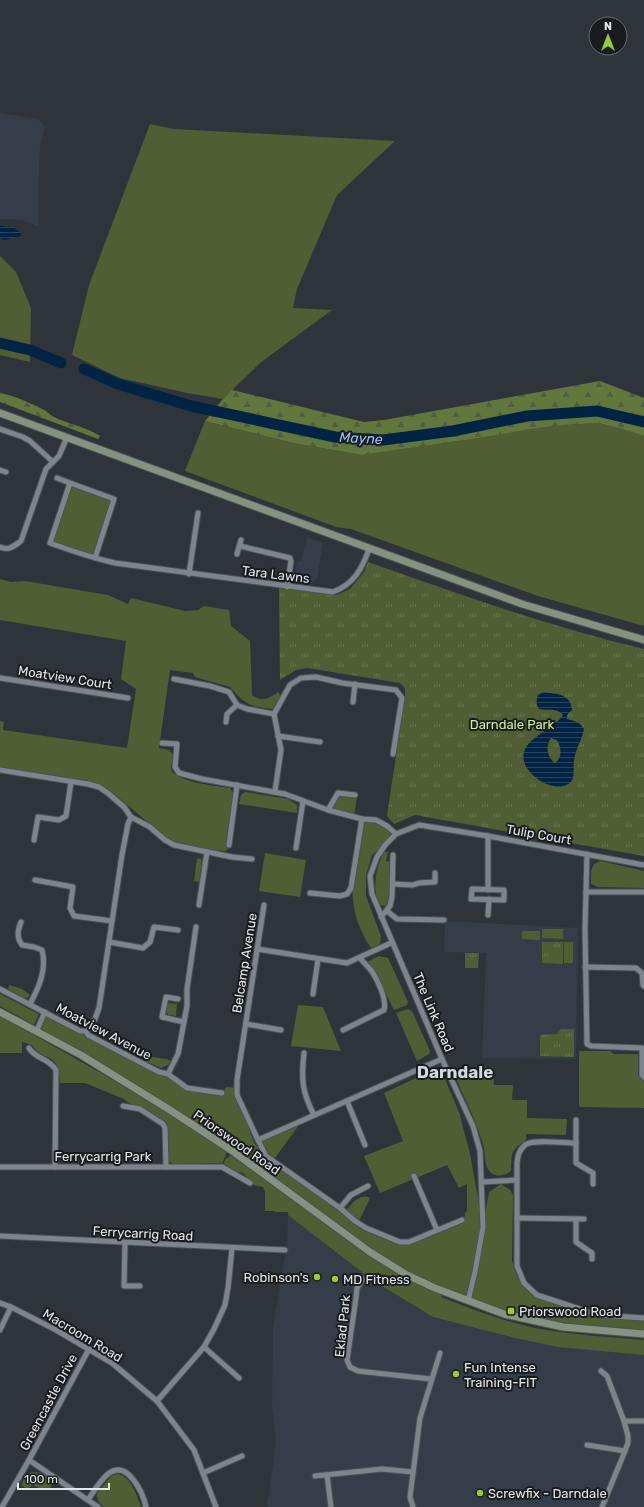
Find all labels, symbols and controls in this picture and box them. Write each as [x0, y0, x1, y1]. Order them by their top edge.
north arrow [588, 16, 628, 56]
text: N [604, 20, 612, 33]
water label: Mayne [339, 429, 383, 448]
street label: Tara Lawns [241, 563, 311, 586]
street label: Moatview Court [17, 663, 113, 692]
park label: Darndale Park [470, 717, 555, 732]
street label: Tulip Court [505, 821, 572, 848]
street label: Belcamp Avenue [229, 912, 260, 1014]
street label: The Link Road [410, 970, 457, 1054]
street label: Moatview Avenue [53, 1000, 154, 1063]
district label: Darndale [417, 1062, 493, 1082]
street label: Priorswood Road [191, 1107, 283, 1178]
street label: Ferrycarrig Park [55, 1149, 152, 1165]
street label: Ferrycarrig Road [92, 1223, 194, 1245]
place label: Robinson's [244, 1270, 309, 1285]
marker: Robinson's [312, 1272, 322, 1282]
place label: MD Fitness [343, 1272, 410, 1287]
marker: MD Fitness [330, 1274, 340, 1284]
street label: Eklad Park [332, 1294, 353, 1358]
place label: Priorswood Road [519, 1304, 621, 1319]
street label: Macroom Road [40, 1306, 125, 1365]
marker: Priorswood Road [506, 1306, 516, 1316]
street label: Greencastle Drive [17, 1351, 80, 1453]
place label: Fun Intense Training-FIT [464, 1360, 538, 1391]
marker: Fun Intense Training-FIT [451, 1369, 461, 1379]
scale bar [18, 1465, 109, 1491]
text: 100 m [24, 1472, 58, 1486]
place label: Screwfix - Darndale [488, 1486, 607, 1501]
marker: Screwfix - Darndale [475, 1488, 485, 1498]

